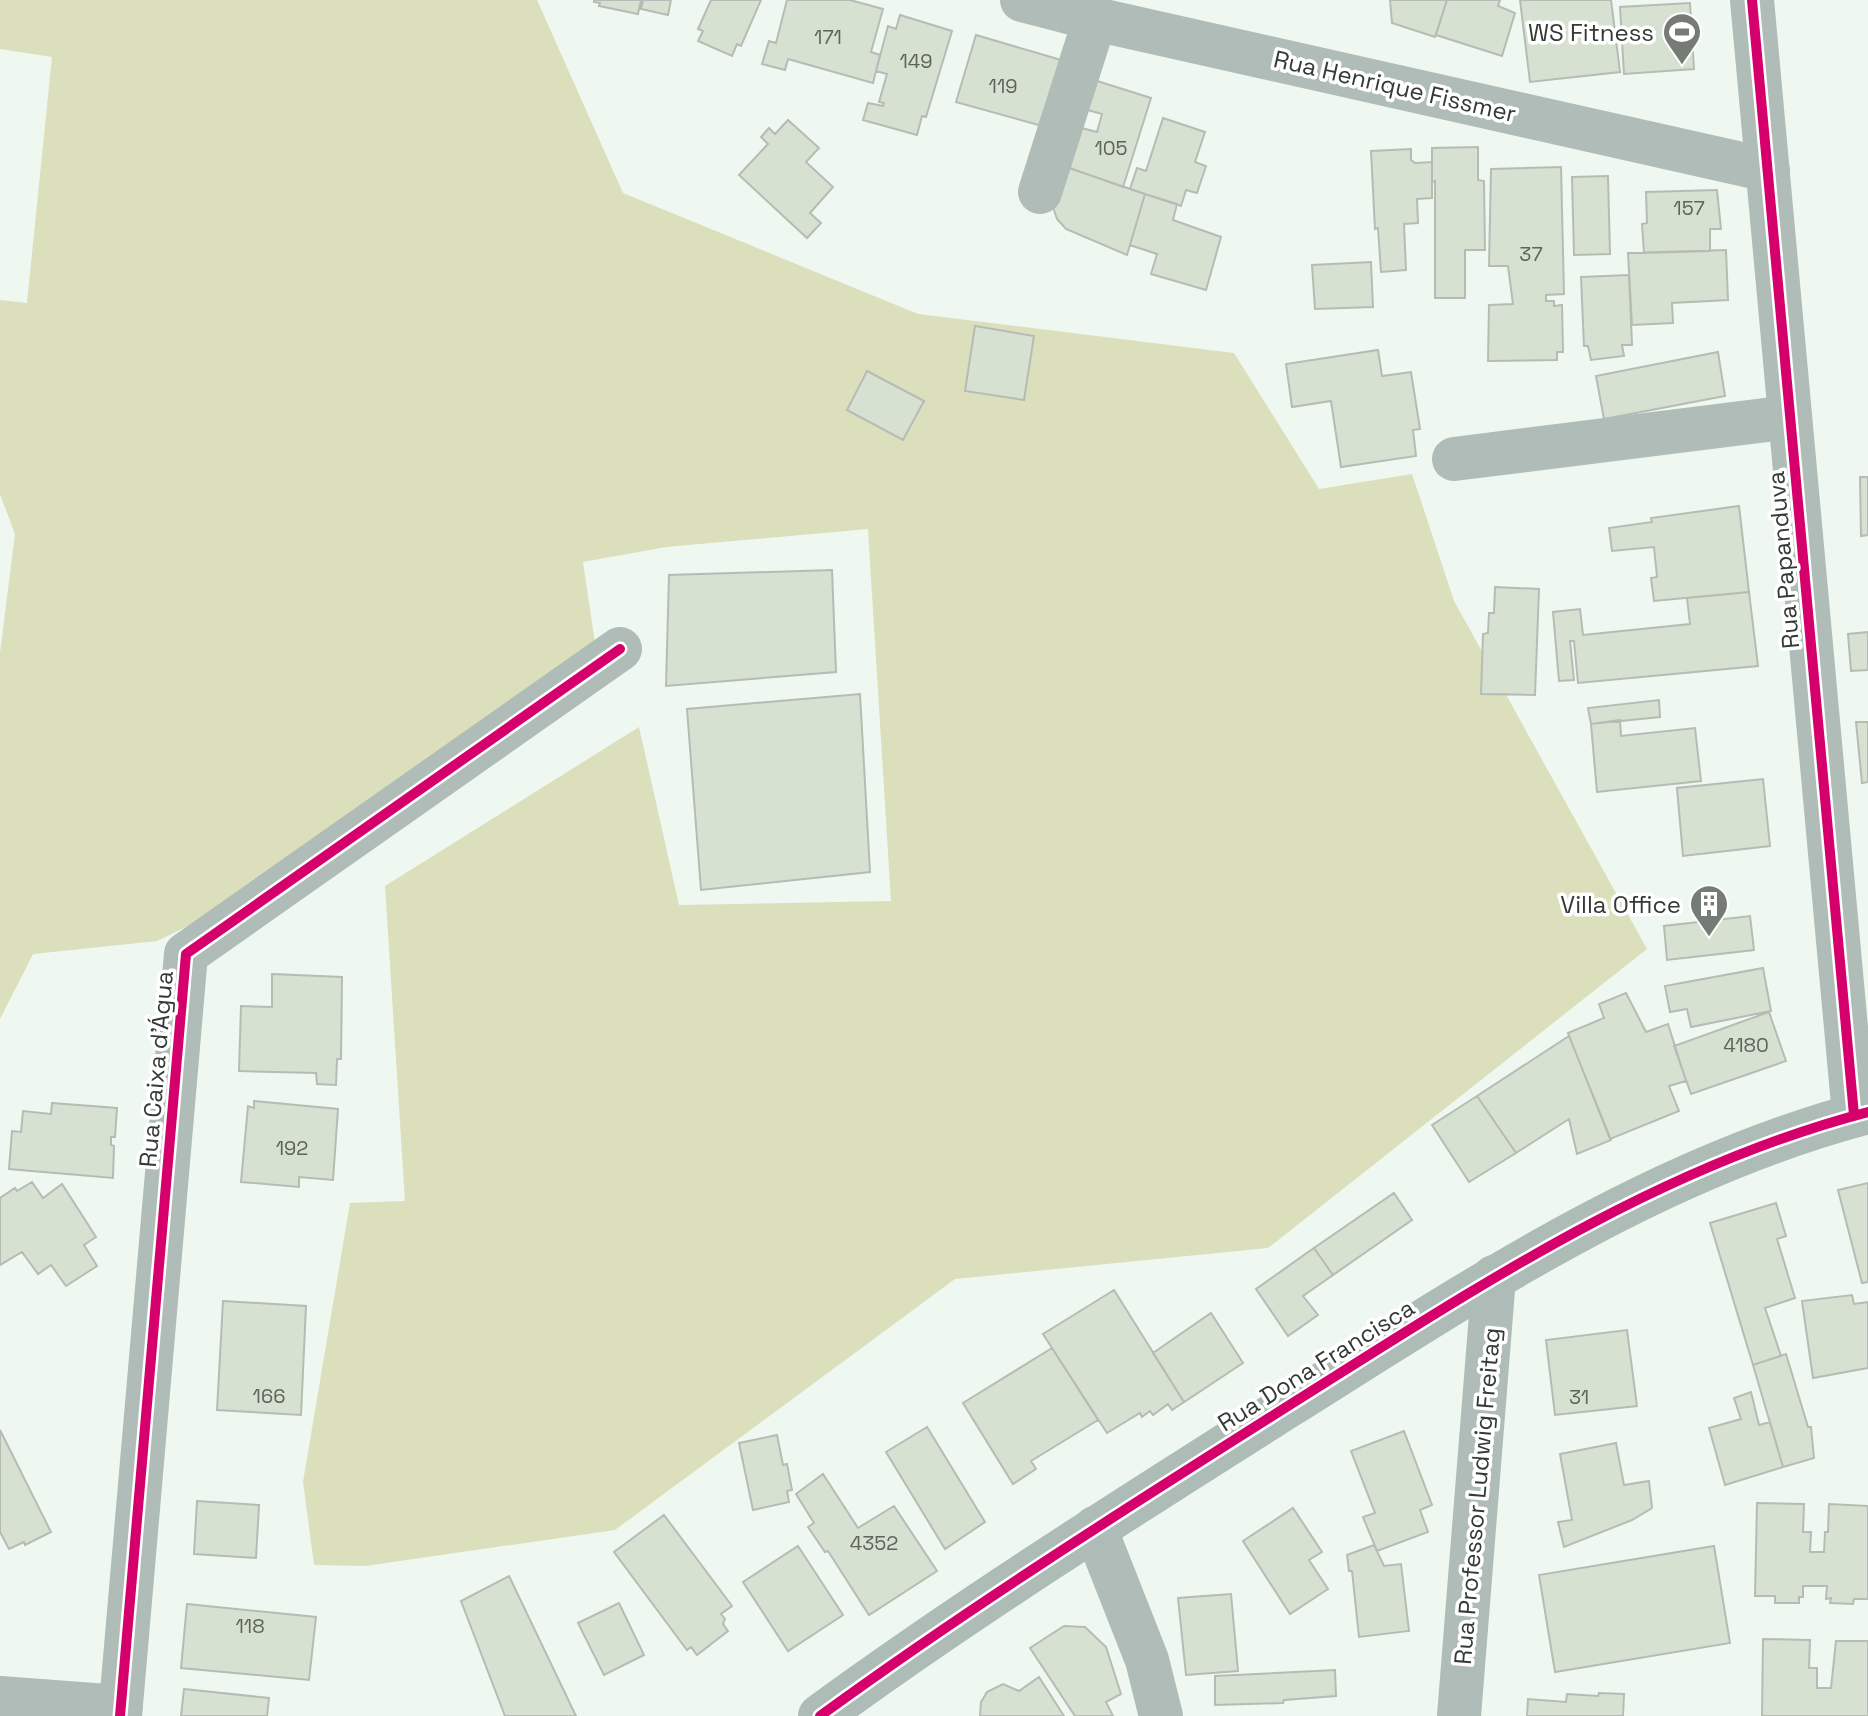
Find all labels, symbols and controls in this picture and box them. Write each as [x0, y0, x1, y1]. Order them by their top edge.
sports icon: WS Fitness [1661, 11, 1703, 66]
place label: WS Fitness [1528, 17, 1654, 48]
house number: 171 [814, 24, 842, 50]
street label: Rua Henrique Fissmer [1271, 43, 1519, 129]
house number: 149 [899, 48, 933, 74]
house number: 119 [989, 73, 1017, 99]
house number: 105 [1094, 135, 1128, 161]
house number: 157 [1673, 195, 1705, 221]
house number: 37 [1519, 241, 1543, 267]
street label: Rua Papanduva [1760, 470, 1806, 650]
building icon: Villa Office [1688, 883, 1730, 938]
place label: Villa Office [1560, 889, 1681, 920]
street label: Rua Caixa d'Água [132, 969, 180, 1169]
house number: 4180 [1723, 1032, 1769, 1058]
house number: 192 [276, 1135, 308, 1161]
street label: Rua Dona Francisca [1212, 1292, 1420, 1438]
street label: Rua Professor Ludwig Freitag [1447, 1326, 1507, 1666]
house number: 166 [253, 1383, 285, 1409]
house number: 31 [1569, 1384, 1589, 1410]
house number: 4352 [850, 1530, 898, 1556]
house number: 118 [235, 1613, 265, 1639]

